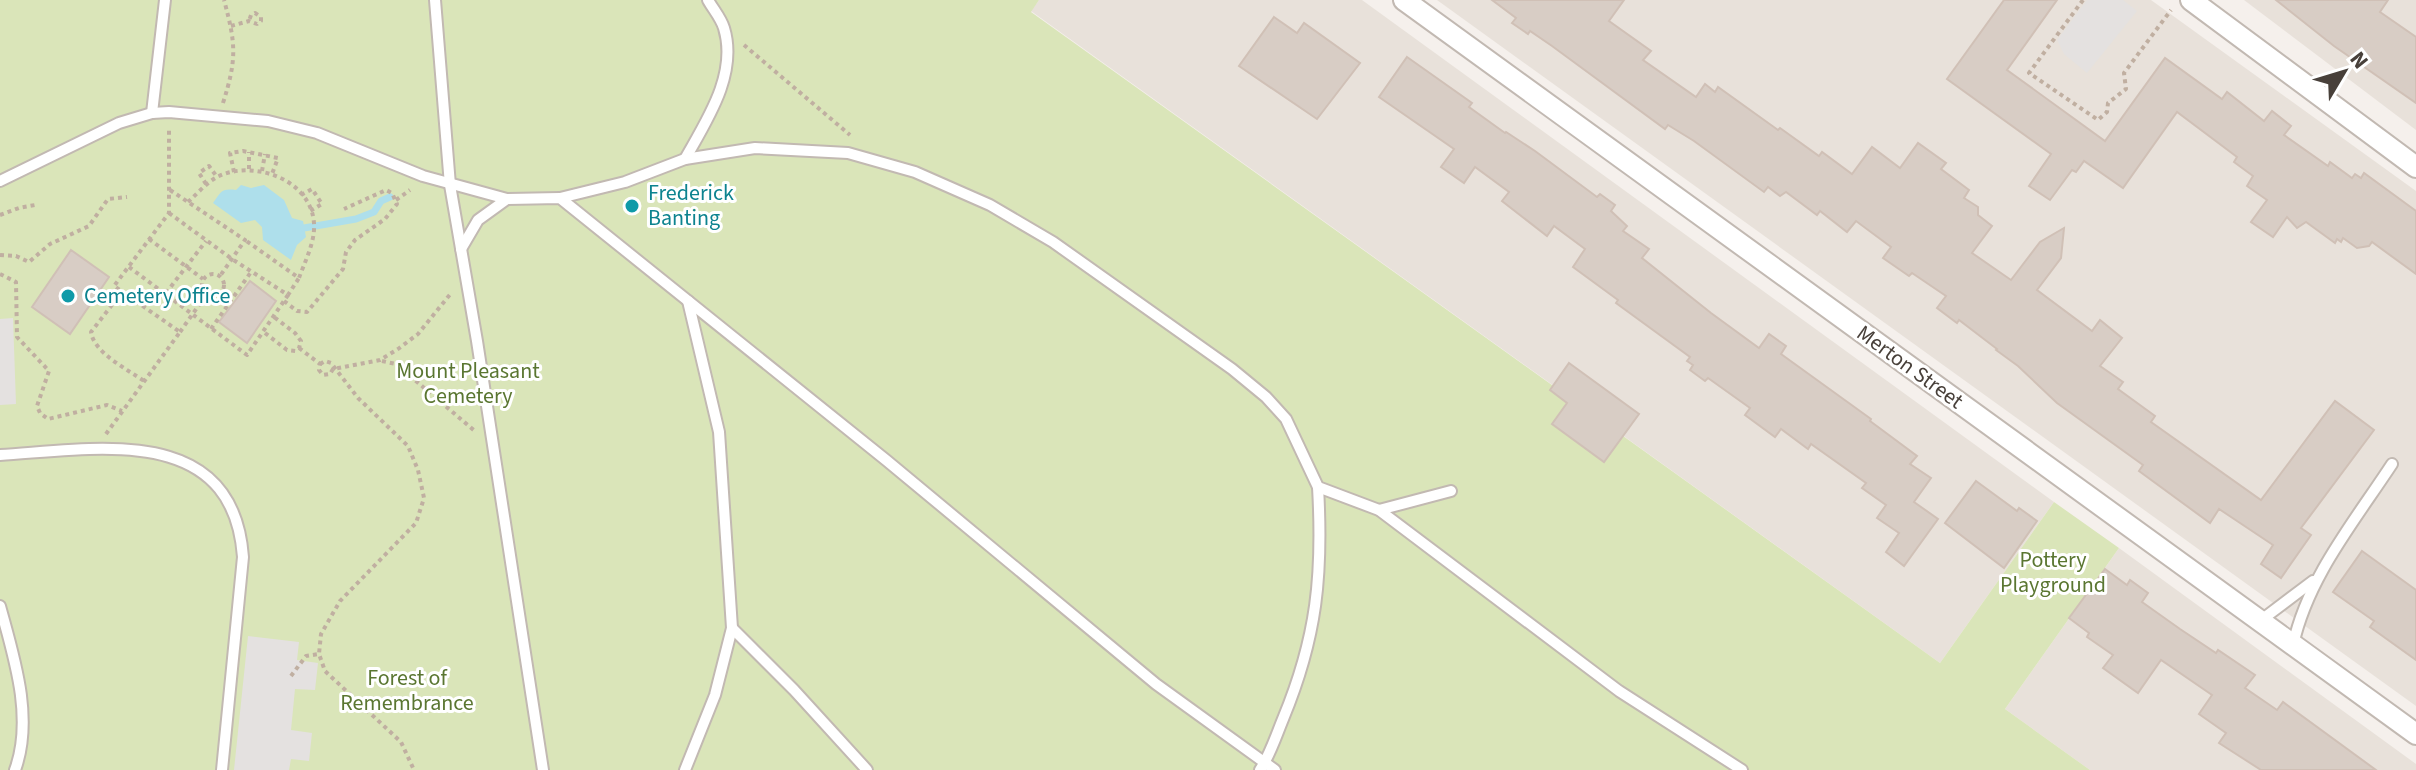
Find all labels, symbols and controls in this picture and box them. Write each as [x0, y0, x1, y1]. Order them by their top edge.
north arrow [2304, 32, 2384, 112]
text: N [2342, 45, 2376, 76]
place label: Frederick Banting [648, 177, 734, 234]
marker: Frederick Banting [623, 197, 641, 215]
place label: Cemetery Office [84, 280, 231, 312]
marker: Cemetery Office [59, 287, 77, 305]
street label: Merton Street [1850, 317, 1970, 417]
park label: Mount Pleasant Cemetery [396, 355, 540, 412]
park label: Pottery Playground [2000, 544, 2106, 601]
park label: Forest of Remembrance [340, 662, 474, 719]

